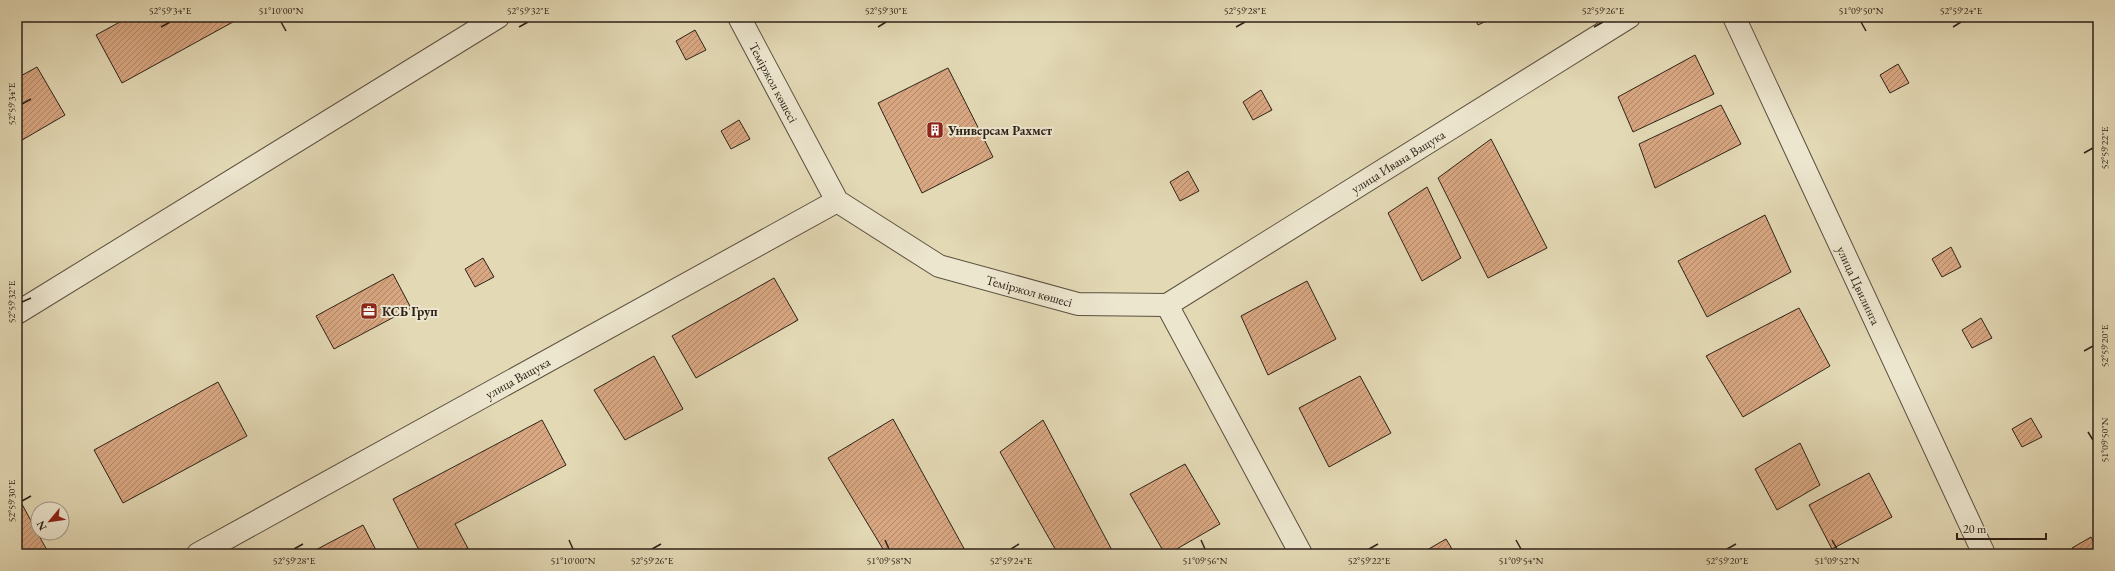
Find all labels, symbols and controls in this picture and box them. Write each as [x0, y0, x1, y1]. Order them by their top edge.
text: 52°59'34"E [149, 4, 192, 17]
text: 51°10'00"N [259, 4, 304, 17]
text: 52°59'32"E [507, 4, 550, 17]
text: 52°59'30"E [865, 4, 908, 17]
text: 52°59'28"E [1224, 4, 1267, 17]
text: 52°59'26"E [1582, 4, 1625, 17]
text: 51°09'50"N [1839, 4, 1884, 17]
text: 52°59'24"E [1940, 4, 1983, 17]
street label: Теміржол көшесі [745, 39, 802, 126]
text: 52°59'34"E [5, 82, 18, 125]
building icon: Универсам Рахмет [925, 120, 945, 140]
place label: Универсам Рахмет [947, 122, 1052, 139]
street label: улица Ивана Ващука [1348, 125, 1449, 197]
text: 52°59'22"E [2098, 126, 2111, 169]
street label: улица Цвилинга [1833, 243, 1885, 328]
street label: Теміржол көшесі [984, 271, 1074, 311]
text: 52°59'32"E [5, 280, 18, 323]
office icon: КСБ Груп [359, 301, 379, 321]
place label: КСБ Груп [382, 303, 438, 320]
text: 52°59'20"E [2098, 324, 2111, 367]
street label: улица Ващука [482, 352, 554, 402]
text: 51°09'50"N [2098, 417, 2111, 462]
text: 52°59'30"E [5, 479, 18, 522]
north arrow [30, 501, 70, 541]
scale bar [1957, 515, 2046, 541]
text: N [33, 518, 50, 533]
text: 20 m [1963, 521, 1987, 537]
text: 52°59'28"E [273, 554, 316, 567]
text: 51°10'00"N [551, 554, 596, 567]
text: 52°59'26"E [631, 554, 674, 567]
text: 51°09'58"N [867, 554, 912, 567]
text: 52°59'24"E [990, 554, 1033, 567]
text: 51°09'56"N [1183, 554, 1228, 567]
text: 52°59'22"E [1348, 554, 1391, 567]
text: 51°09'54"N [1499, 554, 1544, 567]
text: 52°59'20"E [1706, 554, 1749, 567]
text: 51°09'52"N [1815, 554, 1860, 567]

